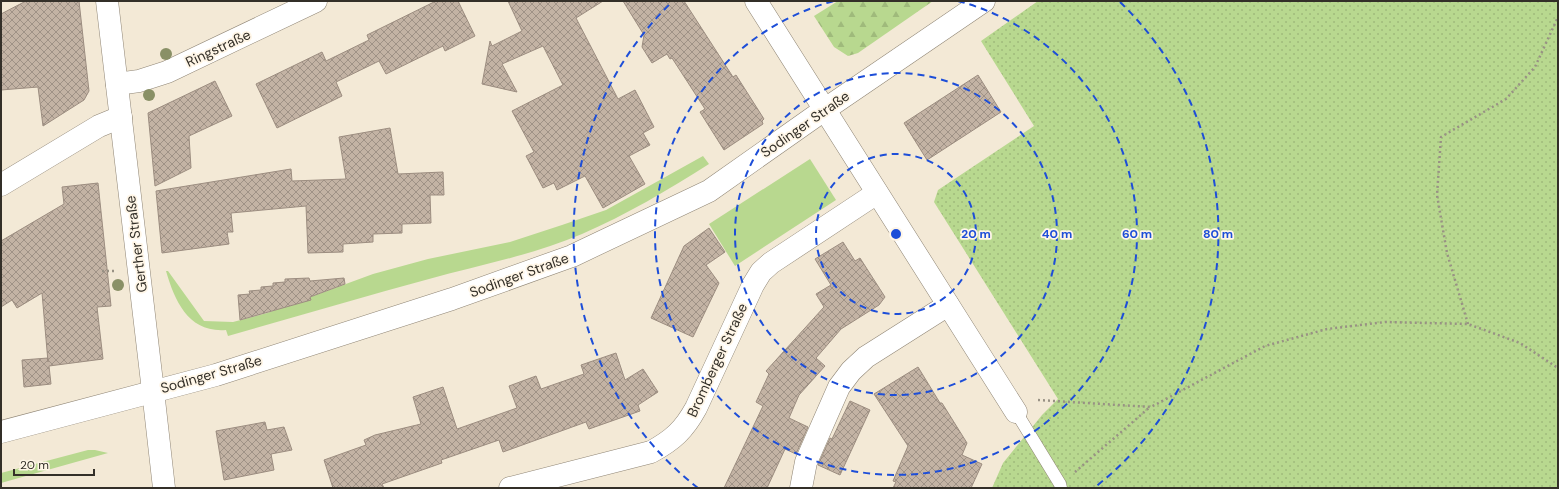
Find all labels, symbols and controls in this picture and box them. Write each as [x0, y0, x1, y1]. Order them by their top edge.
street label: Ringstraße [183, 25, 253, 71]
street label: Sodinger Straße [757, 87, 853, 161]
street label: Gerther Straße [121, 194, 151, 294]
text: 20 m [961, 226, 991, 242]
text: 40 m [1042, 226, 1072, 242]
text: 60 m [1122, 226, 1152, 242]
text: 80 m [1203, 226, 1233, 242]
centre of rings [889, 227, 903, 241]
street label: Sodinger Straße [467, 249, 571, 301]
street label: Bromberger Straße [683, 300, 751, 420]
street label: Sodinger Straße [158, 351, 264, 397]
scale bar [14, 451, 94, 477]
text: 20 m [20, 457, 49, 473]

